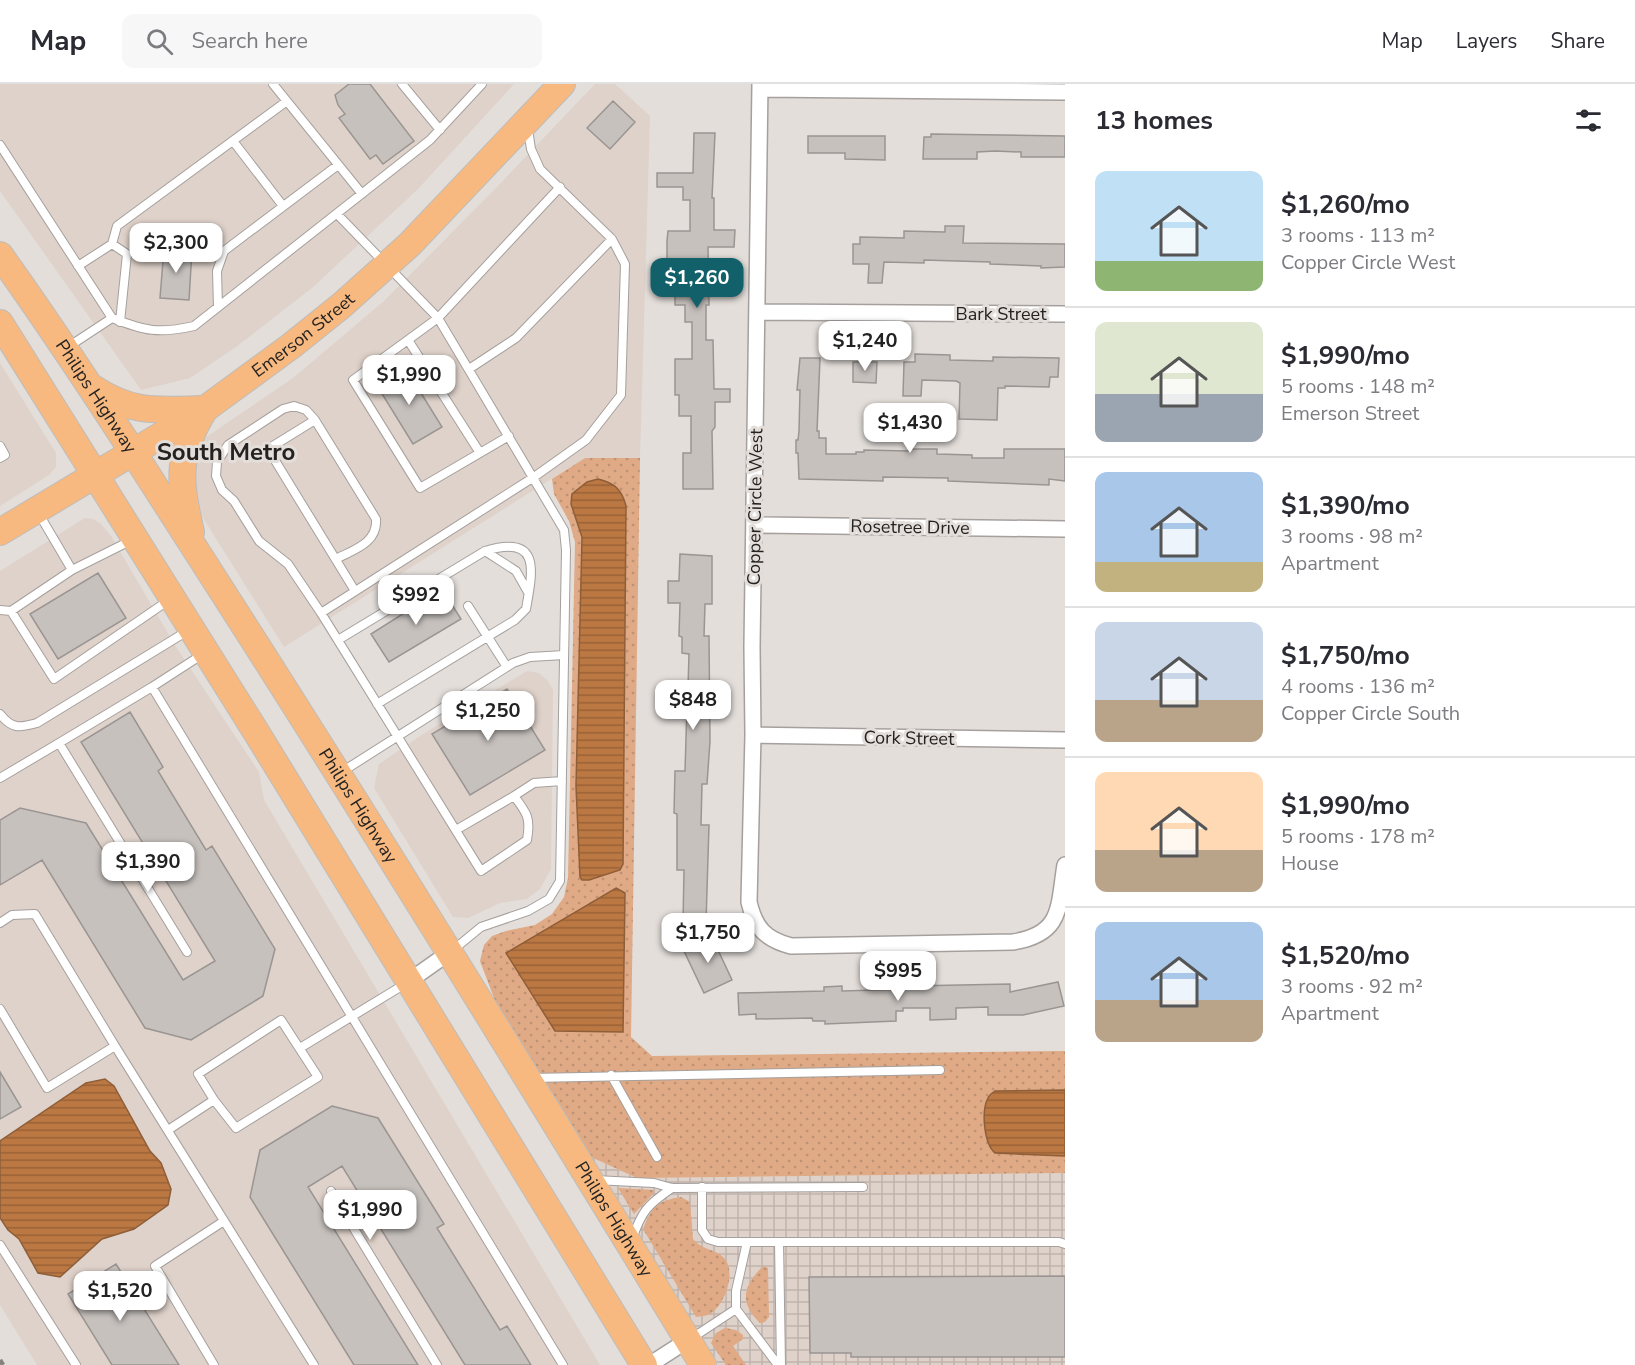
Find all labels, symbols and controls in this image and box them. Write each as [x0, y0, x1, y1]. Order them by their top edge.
search box [122, 14, 542, 68]
text: Map [30, 22, 86, 60]
icon: search [143, 25, 176, 58]
text: Search here [191, 26, 308, 56]
text: Map [1381, 27, 1423, 55]
text: Layers [1456, 27, 1517, 55]
text: Share [1550, 27, 1605, 55]
text: 13 homes [1095, 103, 1213, 138]
icon: filters [1572, 104, 1605, 137]
text: $1,260/mo [1281, 187, 1410, 222]
icon: home [1143, 195, 1215, 267]
text: 3 rooms · 113 m² [1281, 222, 1435, 249]
pin: $2,300 [127, 223, 225, 274]
text: $2,300 [144, 229, 208, 256]
text: Copper Circle West [1281, 249, 1455, 276]
pin: $1,260 [648, 258, 746, 309]
text: $1,260 [665, 264, 729, 291]
street label: Emerson Street [247, 287, 360, 383]
street label: Bark Street [956, 302, 1047, 326]
pin: $1,240 [816, 321, 914, 372]
text: $1,240 [833, 327, 897, 354]
street label: Philips Highway [50, 335, 143, 458]
text: $1,990/mo [1281, 338, 1410, 373]
icon: home [1143, 346, 1215, 418]
pin: $1,990 [360, 355, 458, 406]
text: $1,990 [377, 361, 441, 388]
text: 5 rooms · 148 m² [1281, 373, 1435, 400]
text: Emerson Street [1281, 400, 1419, 427]
pin: $1,430 [861, 403, 959, 454]
text: $1,430 [878, 409, 942, 436]
street label: Copper Circle West [742, 428, 768, 586]
district label: South Metro [157, 436, 295, 468]
text: $1,390/mo [1281, 488, 1410, 523]
icon: home [1143, 496, 1215, 568]
street label: Rosetree Drive [850, 514, 970, 540]
text: 3 rooms · 98 m² [1281, 523, 1423, 550]
text: Apartment [1281, 550, 1379, 577]
pin: $992 [380, 575, 452, 626]
text: $992 [392, 581, 440, 608]
text: $1,750/mo [1281, 638, 1410, 673]
icon: home [1143, 646, 1215, 718]
text: 4 rooms · 136 m² [1281, 673, 1435, 700]
pin: $848 [657, 680, 729, 731]
text: $848 [669, 686, 717, 713]
pin: $1,250 [439, 691, 537, 742]
text: $1,250 [456, 697, 520, 724]
text: Copper Circle South [1281, 700, 1460, 727]
street label: Cork Street [863, 725, 955, 751]
street label: Philips Highway [313, 744, 404, 868]
text: $1,990/mo [1281, 788, 1410, 823]
icon: home [1143, 796, 1215, 868]
text: 5 rooms · 178 m² [1281, 823, 1435, 850]
pin: $1,390 [99, 842, 197, 893]
text: $1,390 [116, 848, 180, 875]
text: House [1281, 850, 1339, 877]
pin: $1,750 [659, 913, 757, 964]
text: $1,750 [676, 919, 740, 946]
text: $1,520/mo [1281, 938, 1410, 973]
icon: home [1143, 946, 1215, 1018]
pin: $995 [862, 951, 934, 1002]
text: $995 [874, 957, 922, 984]
text: 3 rooms · 92 m² [1281, 973, 1423, 1000]
text: Apartment [1281, 1000, 1379, 1027]
street label: Philips Highway [569, 1157, 659, 1282]
pin: $1,990 [321, 1190, 419, 1241]
text: $1,990 [338, 1196, 402, 1223]
pin: $1,520 [71, 1271, 169, 1322]
text: $1,520 [88, 1277, 152, 1304]

